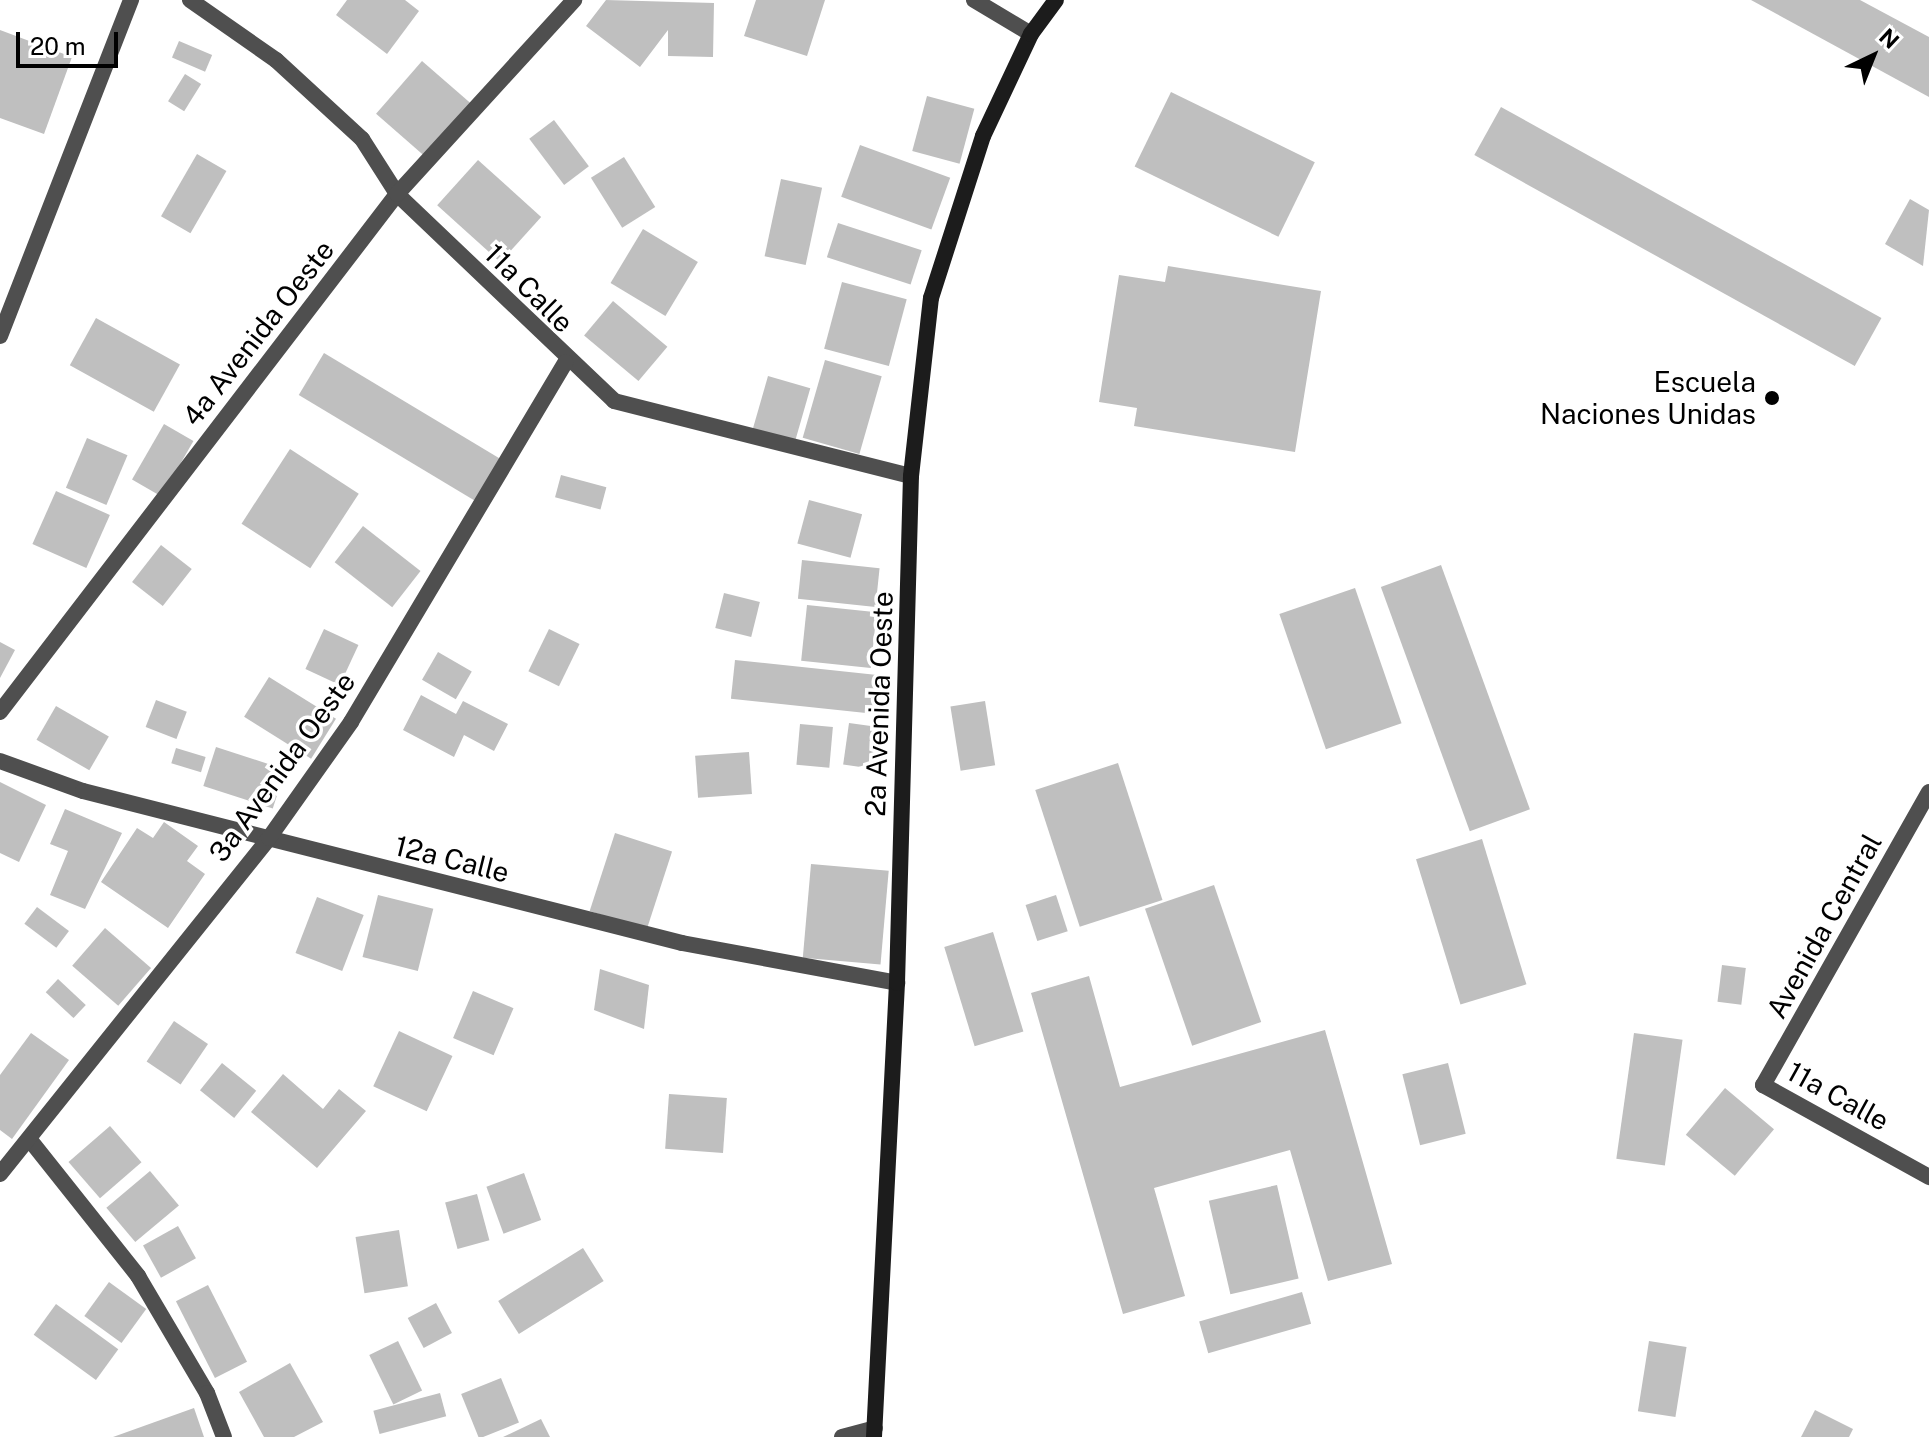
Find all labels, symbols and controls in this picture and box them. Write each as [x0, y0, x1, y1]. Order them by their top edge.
scale bar [20, 16, 122, 66]
north arrow [1833, 16, 1913, 96]
text: N [1874, 23, 1905, 54]
text: 20 m [30, 32, 86, 60]
street label: 4a Avenida Oeste [175, 234, 341, 432]
street label: 11a Calle [478, 237, 580, 339]
place label: Escuela Naciones Unidas [1540, 365, 1756, 431]
marker: Escuela Naciones Unidas [1763, 389, 1781, 407]
street label: 2a Avenida Oeste [858, 591, 900, 817]
street label: 3a Avenida Oeste [202, 666, 362, 868]
street label: Avenida Central [1759, 828, 1889, 1024]
street label: 12a Calle [391, 829, 513, 889]
street label: 11a Calle [1781, 1054, 1895, 1138]

